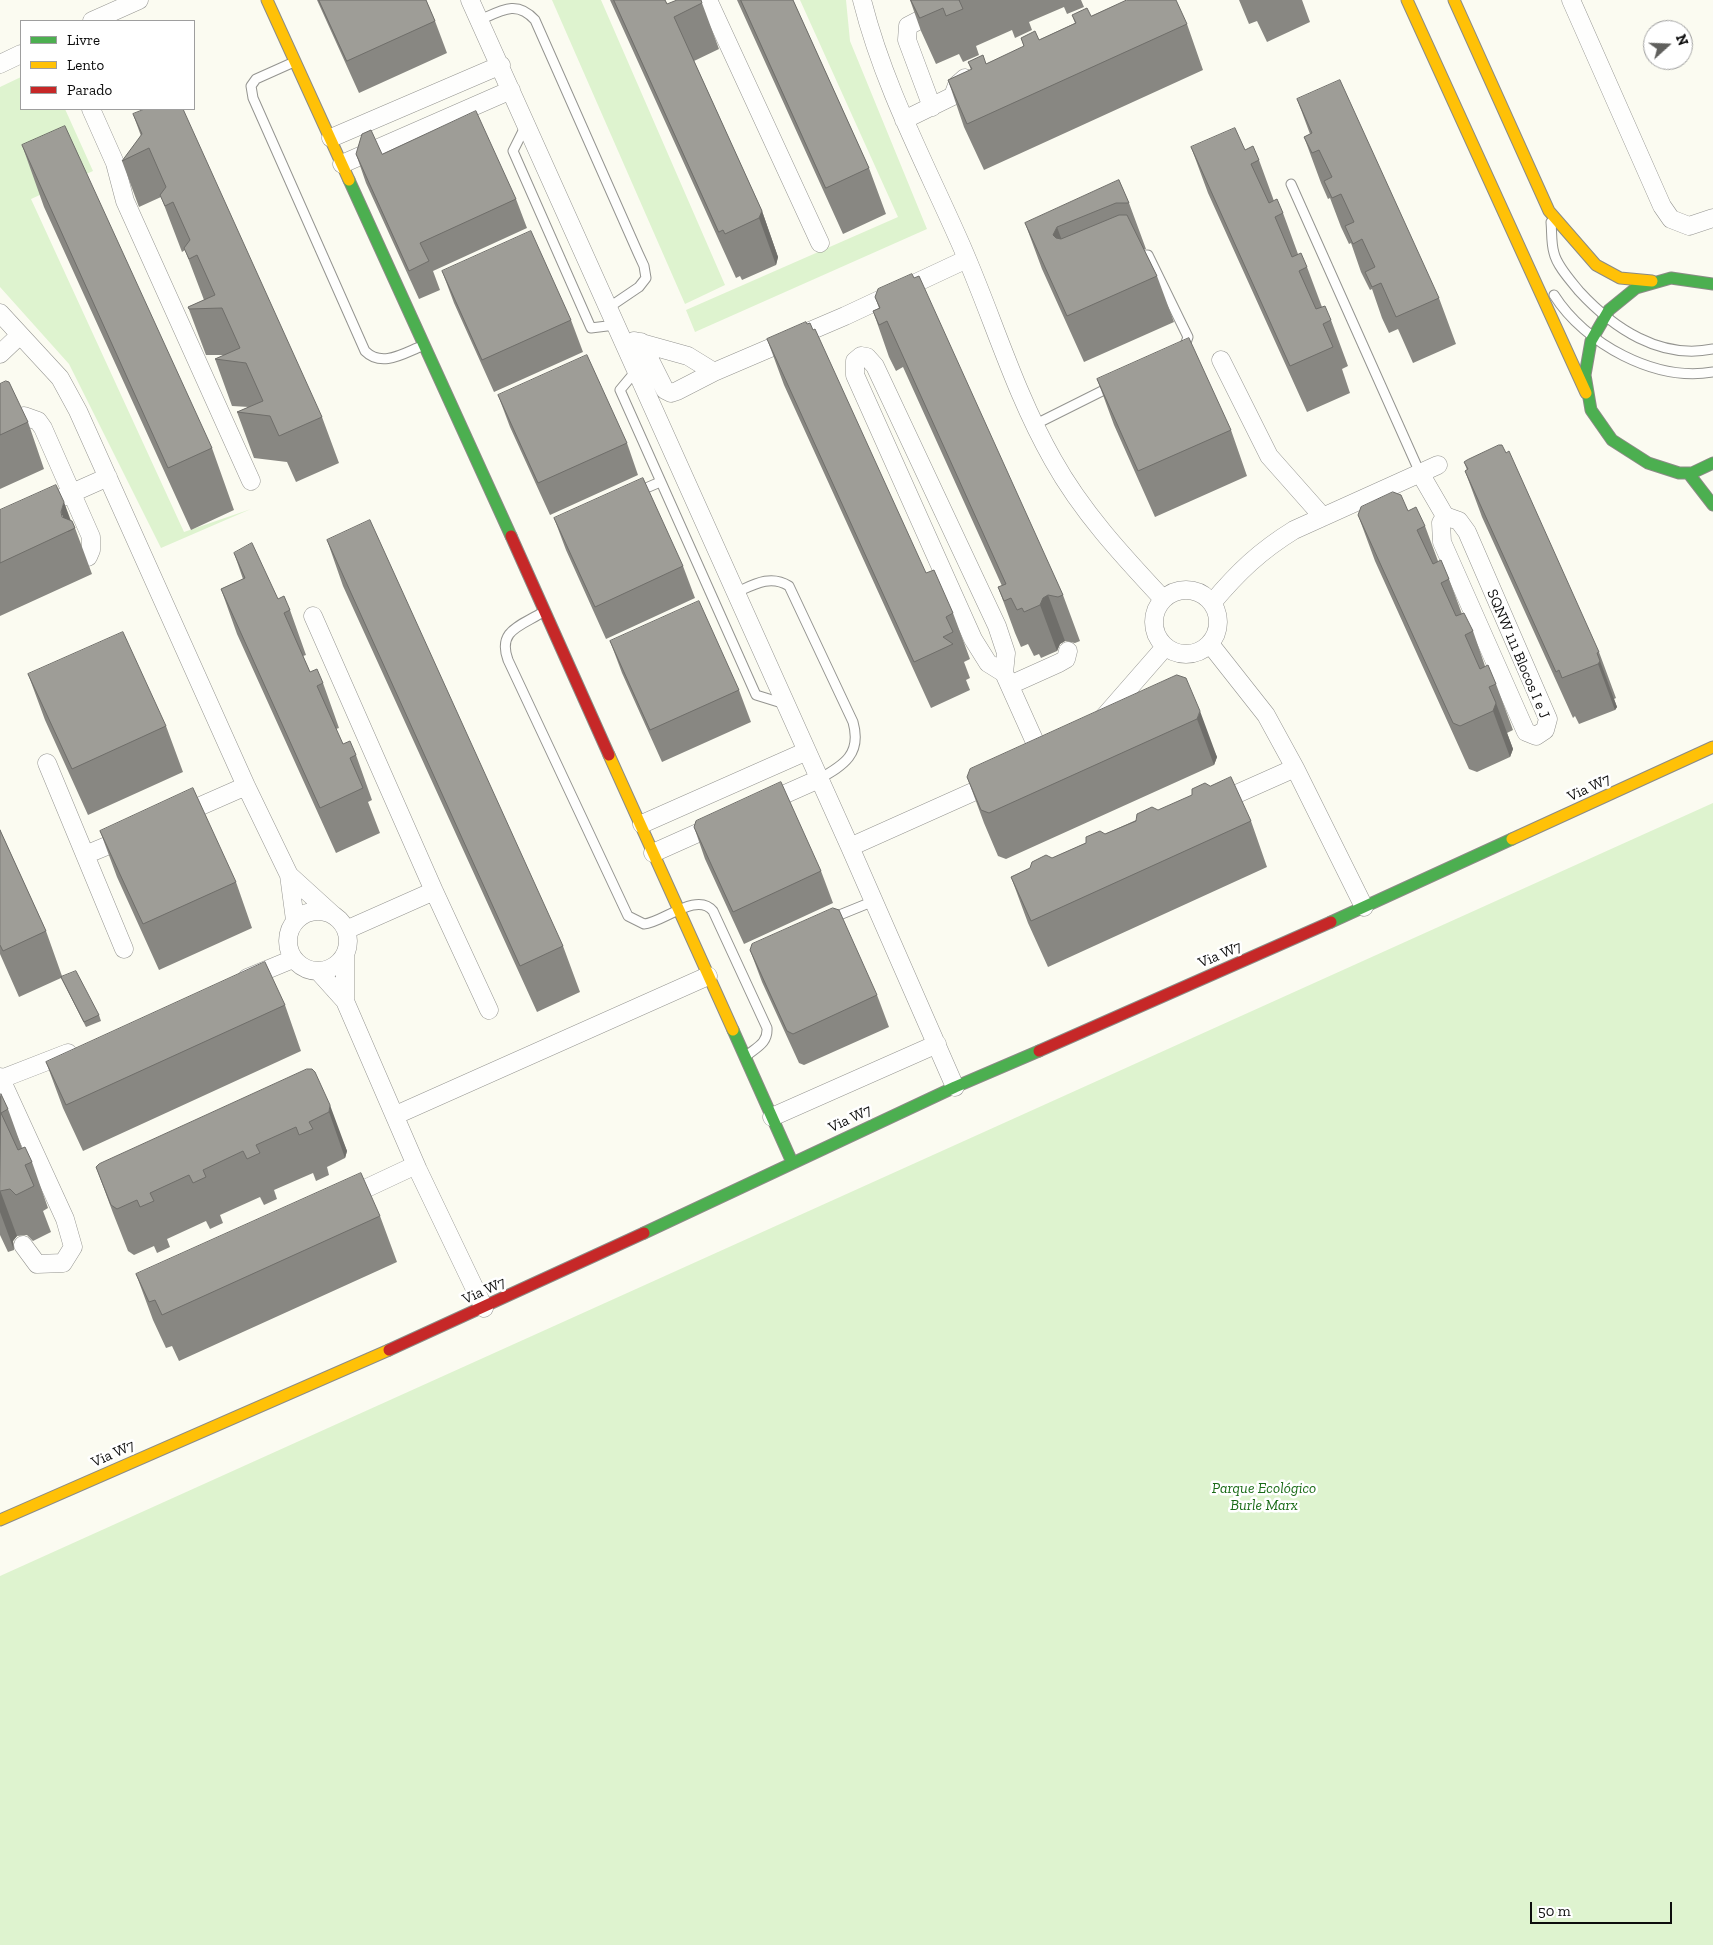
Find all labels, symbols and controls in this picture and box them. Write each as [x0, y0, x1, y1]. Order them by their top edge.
legend [20, 20, 195, 110]
north arrow [1643, 20, 1693, 70]
text: Livre [67, 31, 100, 49]
text: N [1672, 32, 1691, 48]
text: Lento [67, 56, 104, 74]
text: Parado [67, 81, 112, 99]
street label: SQNW 111 Blocos I e J [1483, 587, 1553, 721]
street label: Via W7 [1565, 770, 1613, 806]
street label: Via W7 [1196, 938, 1244, 972]
street label: Via W7 [826, 1101, 874, 1137]
street label: Via W7 [460, 1274, 508, 1308]
street label: Via W7 [89, 1437, 137, 1471]
park label: Parque Ecológico Burle Marx [1212, 1480, 1316, 1515]
scale bar [1533, 1892, 1676, 1924]
text: 50 m [1538, 1902, 1571, 1920]

